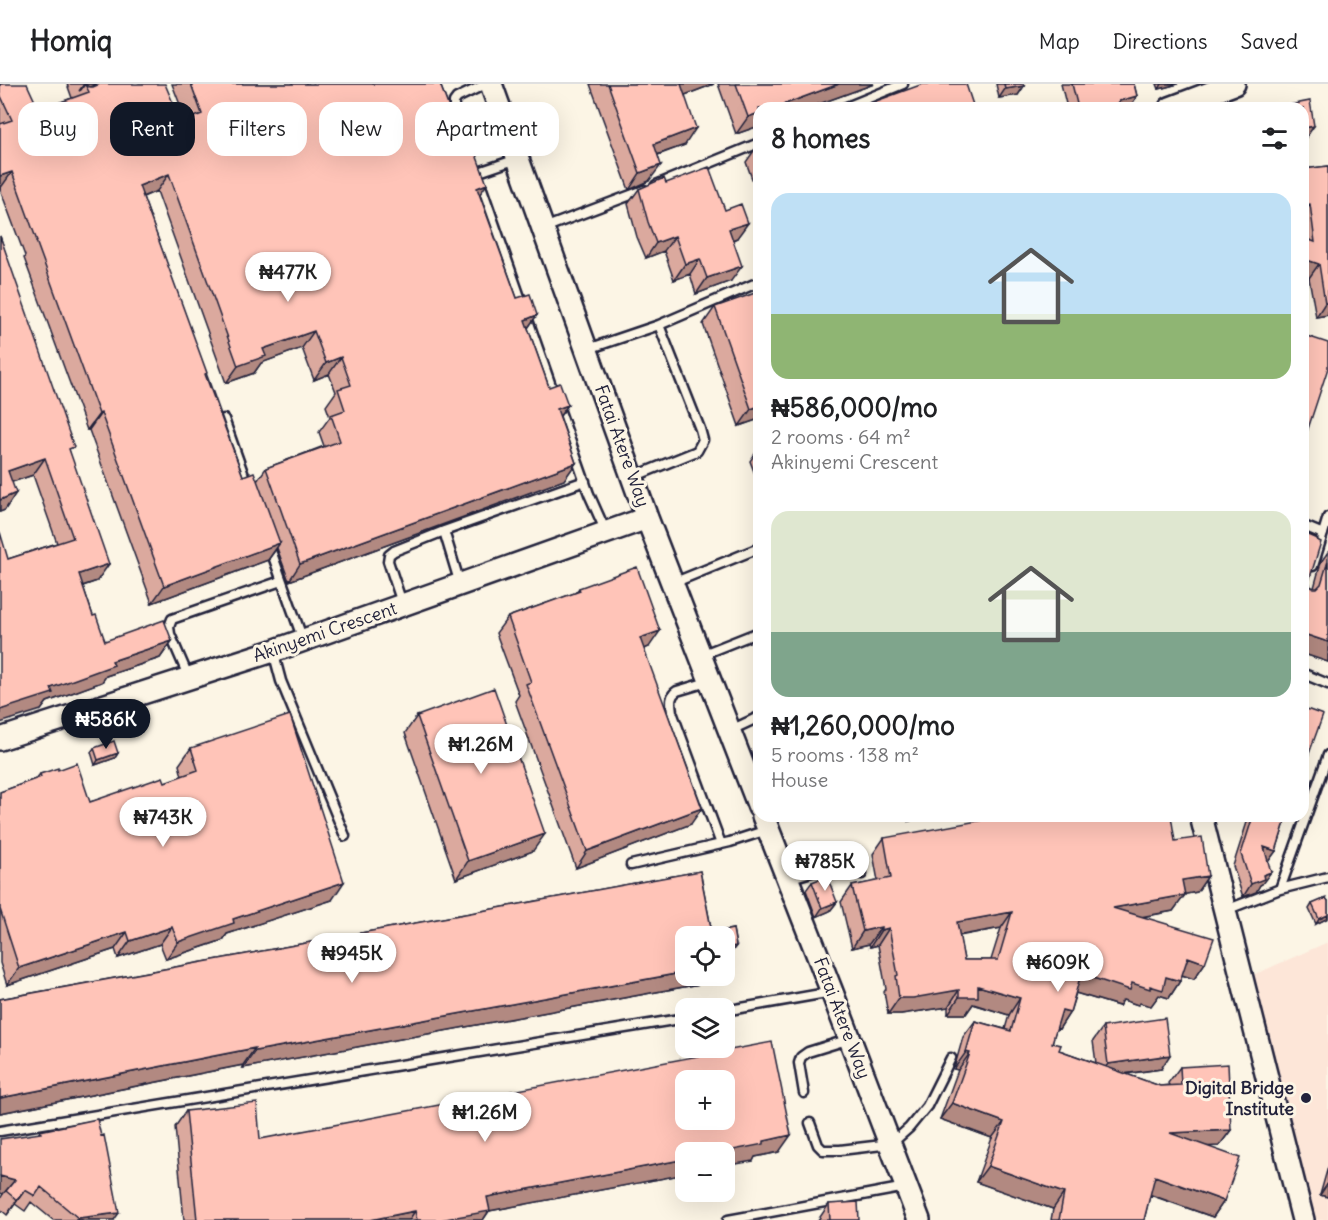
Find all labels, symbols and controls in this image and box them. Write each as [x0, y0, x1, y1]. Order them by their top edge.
text: Homiq [30, 23, 112, 59]
text: Map [1039, 28, 1080, 55]
text: Directions [1113, 28, 1207, 55]
text: Saved [1240, 28, 1298, 55]
chip: Buy [18, 102, 98, 156]
chip: Rent [110, 102, 195, 156]
chip: Filters [207, 102, 307, 156]
chip: New [319, 102, 403, 156]
chip: Apartment [415, 102, 559, 156]
text: 8 homes [771, 122, 870, 155]
icon: filters [1258, 122, 1291, 155]
icon: home [977, 232, 1085, 340]
pin: ₦477K [246, 252, 330, 303]
text: ₦477K [259, 259, 317, 284]
street label: Fatai Atere Way [590, 382, 655, 510]
text: ₦586,000/mo [771, 391, 938, 424]
text: 2 rooms · 64 m² [771, 424, 911, 449]
text: Akinyemi Crescent [771, 449, 938, 474]
icon: home [977, 550, 1085, 658]
street label: Akinyemi Crescent [250, 596, 400, 667]
pin: ₦586K [64, 699, 148, 750]
text: ₦586K [75, 706, 137, 731]
text: ₦1,260,000/mo [771, 709, 955, 742]
pin: ₦1.26M [432, 724, 530, 775]
text: ₦1.26M [448, 731, 514, 756]
text: 5 rooms · 138 m² [771, 742, 919, 767]
text: House [771, 767, 828, 792]
pin: ₦743K [121, 797, 205, 848]
text: ₦743K [133, 804, 193, 829]
pin: ₦785K [783, 841, 867, 892]
text: ₦785K [795, 848, 855, 873]
map controls [675, 926, 735, 1202]
button: locate [675, 926, 735, 986]
pin: ₦945K [310, 933, 394, 984]
text: ₦945K [321, 940, 383, 965]
pin: ₦609K [1016, 942, 1100, 993]
text: ₦609K [1026, 949, 1090, 974]
street label: Fatai Atere Way [809, 954, 876, 1082]
button: layers [675, 998, 735, 1058]
button: + [675, 1070, 735, 1130]
place label: Digital Bridge Institute [1185, 1076, 1294, 1120]
marker: Digital Bridge Institute [1299, 1091, 1313, 1105]
pin: ₦1.26M [436, 1092, 534, 1143]
text: ₦1.26M [452, 1099, 518, 1124]
button: − [675, 1142, 735, 1202]

